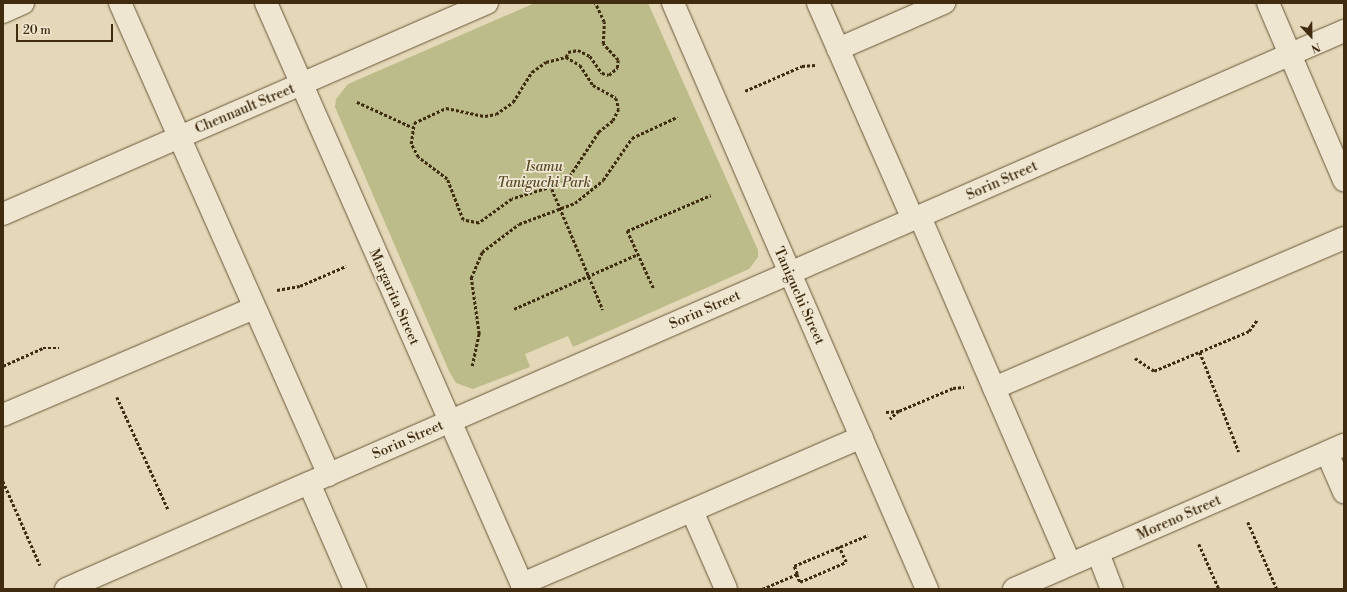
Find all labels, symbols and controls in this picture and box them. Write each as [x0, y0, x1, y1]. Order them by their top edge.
scale bar [18, 16, 115, 42]
north arrow [1291, 16, 1331, 56]
text: 20 m [23, 23, 51, 38]
text: N [1309, 39, 1322, 55]
street label: Chennault Street [193, 80, 297, 138]
street label: Sorin Street [964, 158, 1040, 204]
park label: Isamu Taniguchi Park [497, 159, 591, 192]
street label: Taniguchi Street [770, 245, 828, 347]
street label: Margarita Street [365, 246, 423, 348]
street label: Sorin Street [667, 287, 743, 333]
street label: Sorin Street [370, 417, 446, 463]
street label: Moreno Street [1134, 492, 1224, 544]

